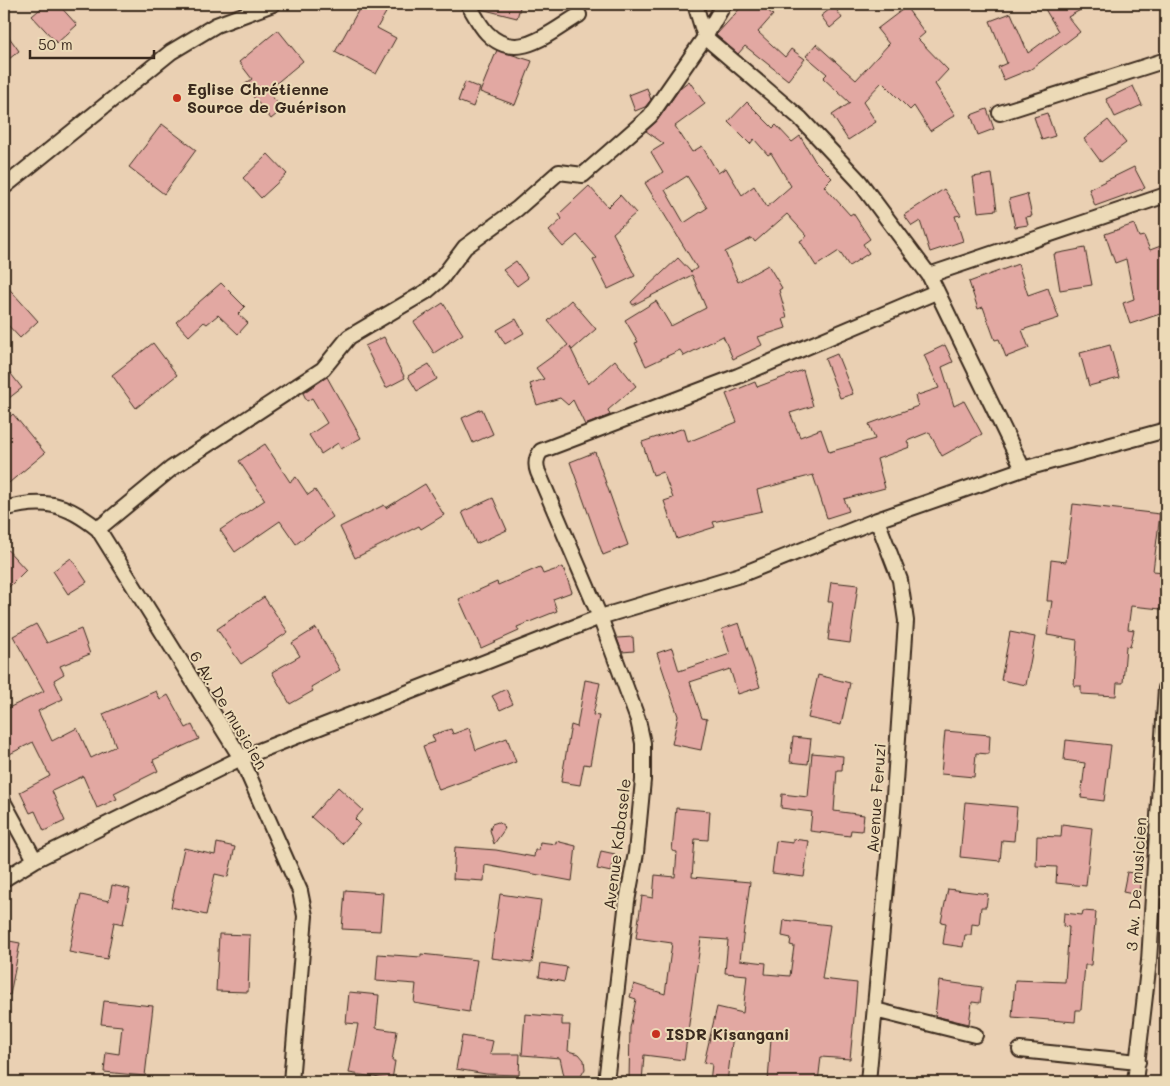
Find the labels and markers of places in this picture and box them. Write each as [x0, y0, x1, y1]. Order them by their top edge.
place label: Eglise Chrétienne Source de Guérison [187, 78, 346, 117]
marker: Eglise Chrétienne Source de Guérison [171, 92, 183, 104]
place label: ISDR Kisangani [666, 1023, 789, 1044]
marker: ISDR Kisangani [650, 1028, 662, 1040]

